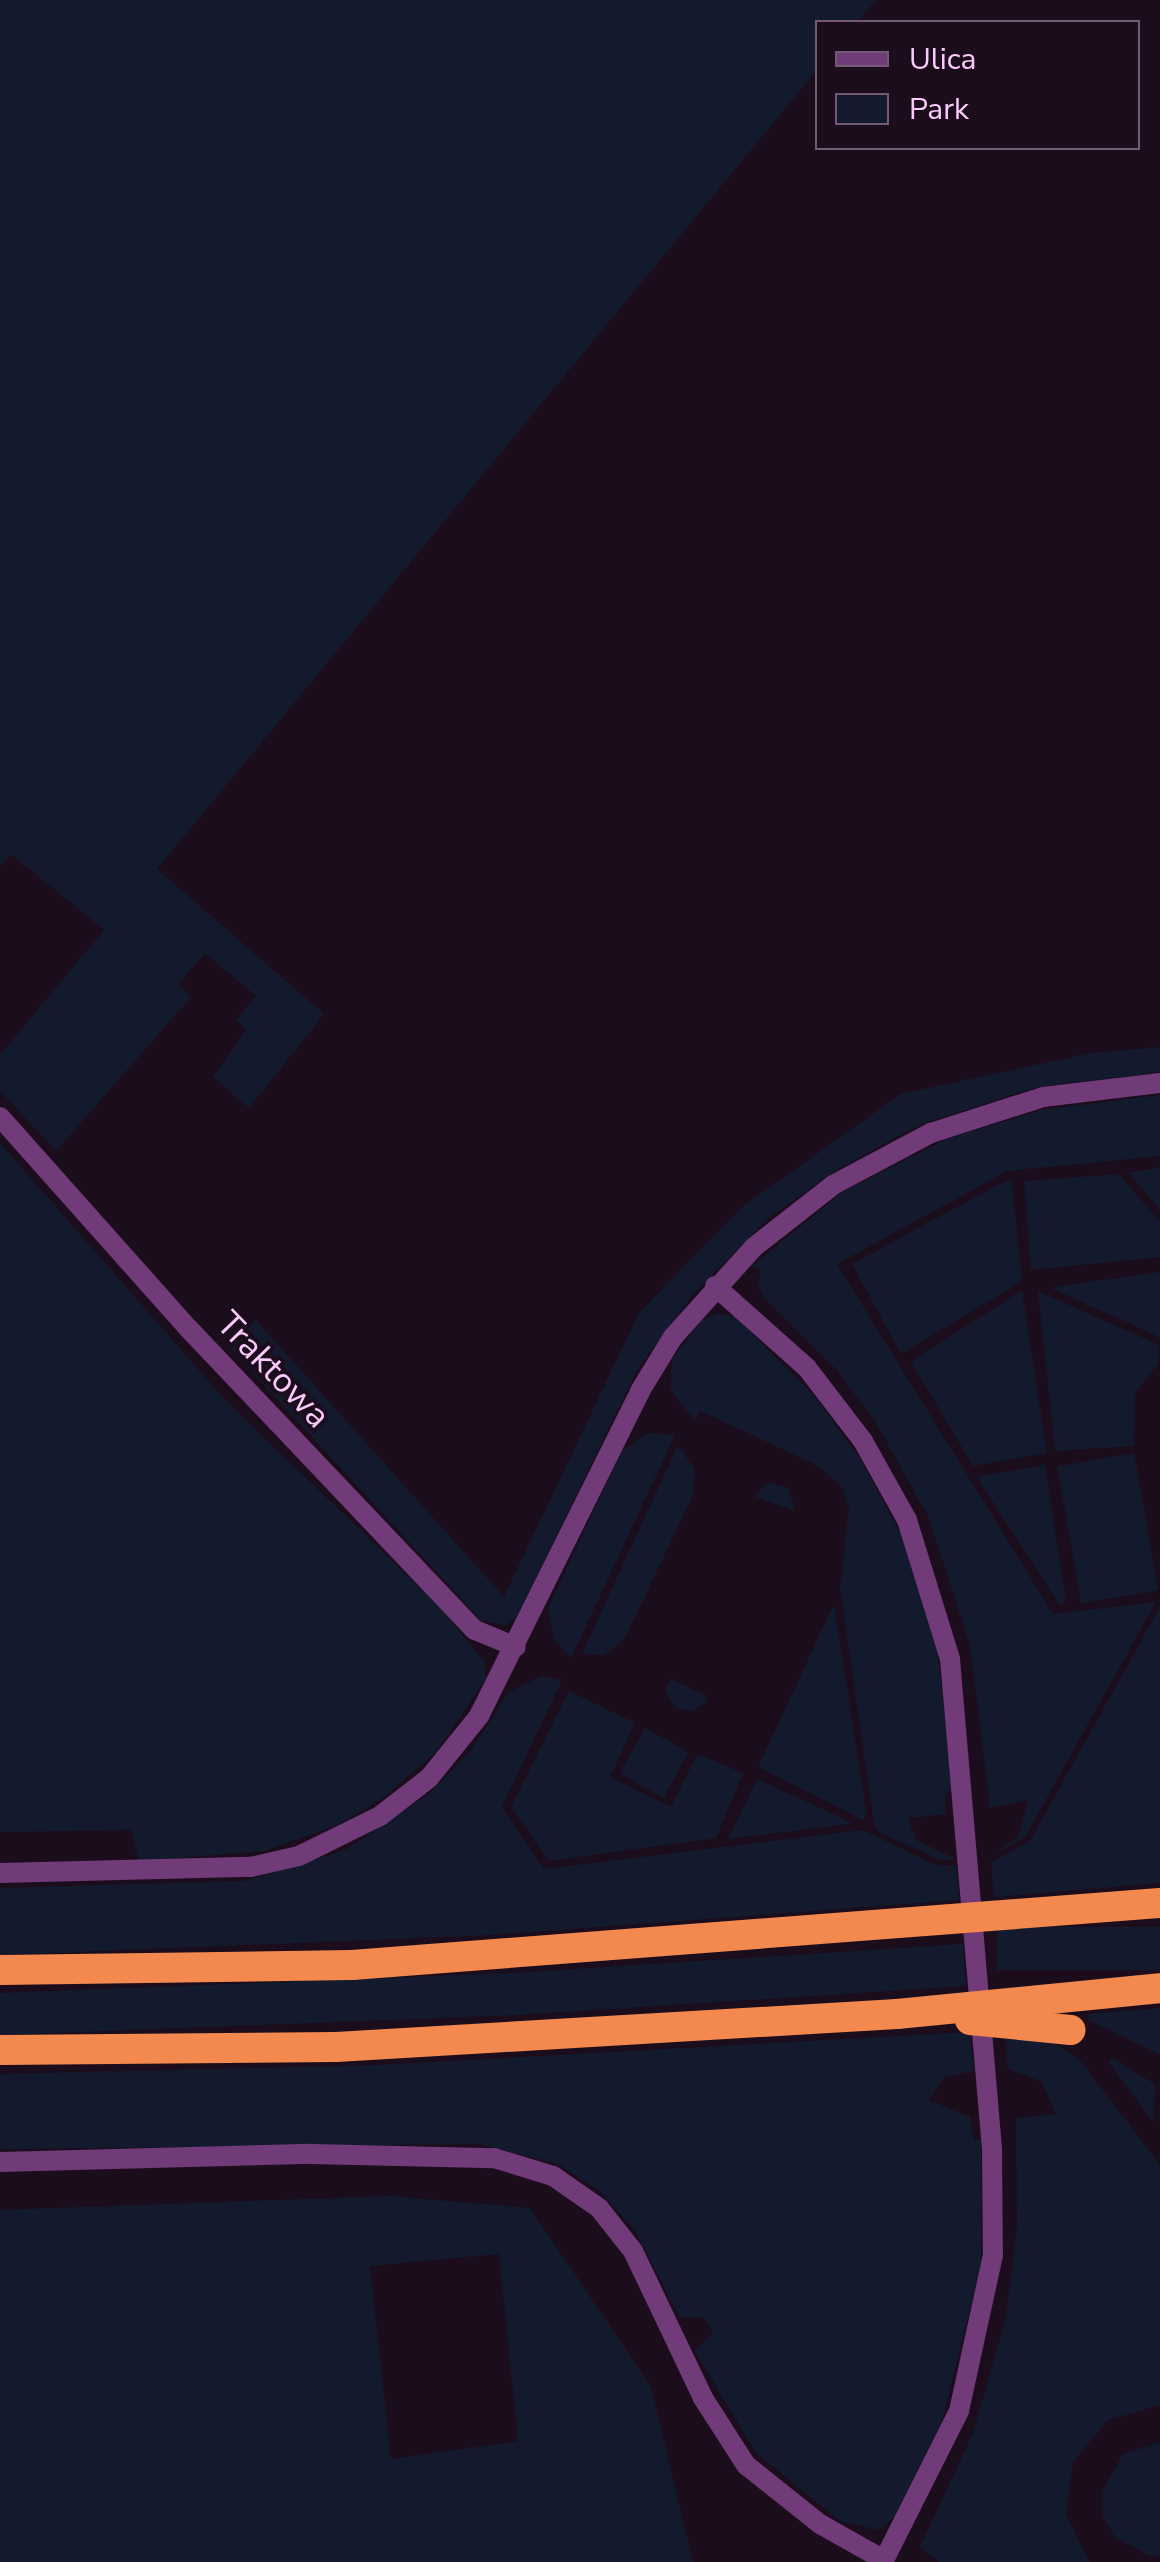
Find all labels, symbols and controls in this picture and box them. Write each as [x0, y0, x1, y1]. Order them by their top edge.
legend [815, 20, 1140, 150]
text: Ulica [909, 39, 976, 80]
text: Park [909, 89, 969, 130]
street label: Traktowa [207, 1303, 339, 1437]

